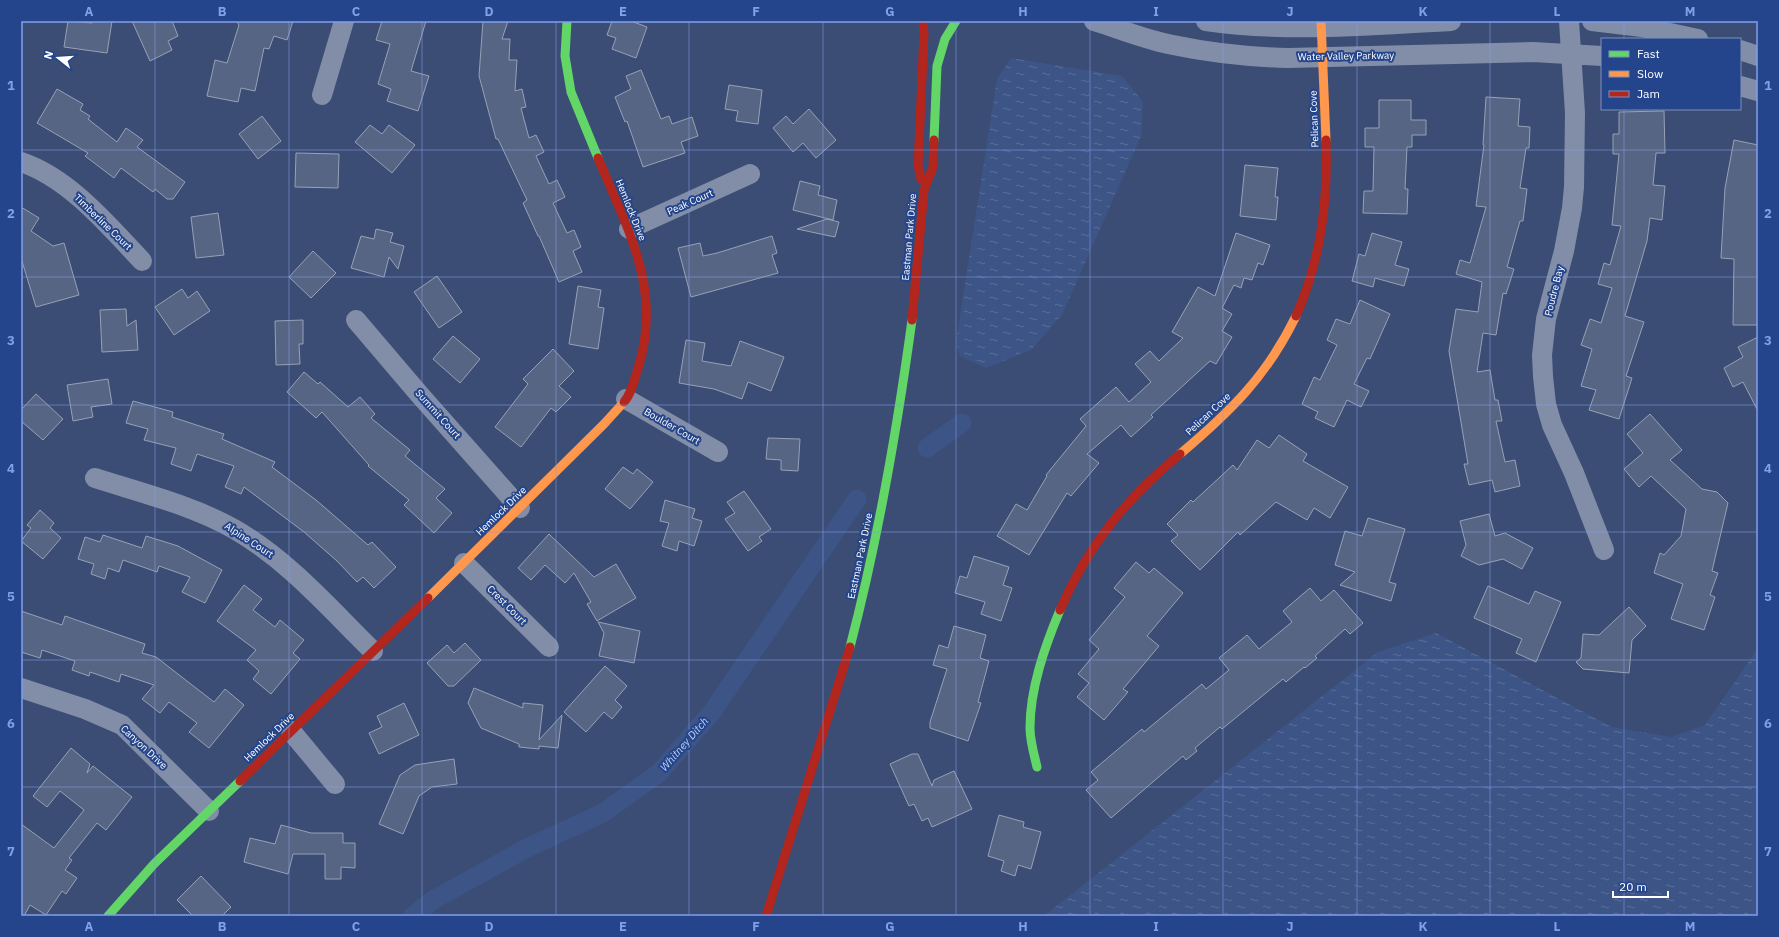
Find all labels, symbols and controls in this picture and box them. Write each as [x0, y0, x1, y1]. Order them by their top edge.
text: A [85, 3, 94, 20]
text: B [218, 3, 227, 20]
text: C [352, 3, 361, 20]
text: D [484, 3, 494, 20]
text: E [619, 3, 627, 20]
text: F [752, 3, 760, 20]
text: G [885, 3, 895, 20]
text: H [1018, 3, 1028, 20]
text: I [1153, 3, 1159, 20]
text: J [1286, 3, 1294, 20]
text: K [1418, 3, 1428, 20]
text: L [1554, 3, 1561, 20]
text: M [1685, 3, 1695, 20]
north arrow [38, 38, 78, 78]
legend [1601, 38, 1741, 110]
text: Fast [1637, 46, 1660, 61]
text: N [41, 49, 56, 61]
street label: Water Valley Parkway [1298, 49, 1394, 63]
text: Slow [1637, 66, 1663, 81]
text: 1 [7, 77, 15, 94]
text: 1 [1764, 77, 1772, 94]
text: Jam [1637, 86, 1660, 101]
street label: Pelican Cove [1306, 90, 1321, 148]
street label: Hemlock Drive [613, 177, 649, 243]
street label: Peak Court [665, 186, 715, 218]
street label: Timberline Court [71, 191, 135, 253]
street label: Eastman Park Drive [899, 192, 919, 281]
text: 2 [7, 205, 15, 222]
text: 2 [1764, 205, 1772, 222]
street label: Poudre Bay [1541, 265, 1567, 317]
text: 3 [7, 332, 15, 349]
text: 3 [1764, 332, 1772, 349]
street label: Summit Court [412, 387, 464, 442]
street label: Pelican Cove [1183, 389, 1234, 438]
street label: Boulder Court [642, 405, 703, 448]
text: 4 [7, 460, 15, 477]
text: 4 [1764, 460, 1772, 477]
street label: Hemlock Drive [473, 483, 529, 538]
street label: Eastman Park Drive [845, 511, 876, 600]
street label: Alpine Court [222, 519, 276, 561]
street label: Crest Court [484, 582, 530, 628]
text: 5 [7, 588, 15, 605]
text: 5 [1764, 588, 1772, 605]
street label: Hemlock Drive [241, 709, 297, 764]
water label: Whitney Ditch [657, 714, 711, 774]
text: 6 [7, 715, 15, 732]
text: 6 [1764, 715, 1772, 732]
street label: Canyon Drive [118, 722, 170, 772]
text: 7 [7, 843, 15, 860]
text: 7 [1764, 843, 1772, 860]
scale bar [1613, 873, 1668, 899]
text: 20 m [1619, 879, 1647, 894]
text: A [85, 918, 94, 935]
text: B [218, 918, 227, 935]
text: C [352, 918, 361, 935]
text: D [484, 918, 494, 935]
text: E [619, 918, 627, 935]
text: F [752, 918, 760, 935]
text: G [885, 918, 895, 935]
text: H [1018, 918, 1028, 935]
text: I [1153, 918, 1159, 935]
text: J [1286, 918, 1294, 935]
text: K [1418, 918, 1428, 935]
text: L [1554, 918, 1561, 935]
text: M [1685, 918, 1695, 935]

